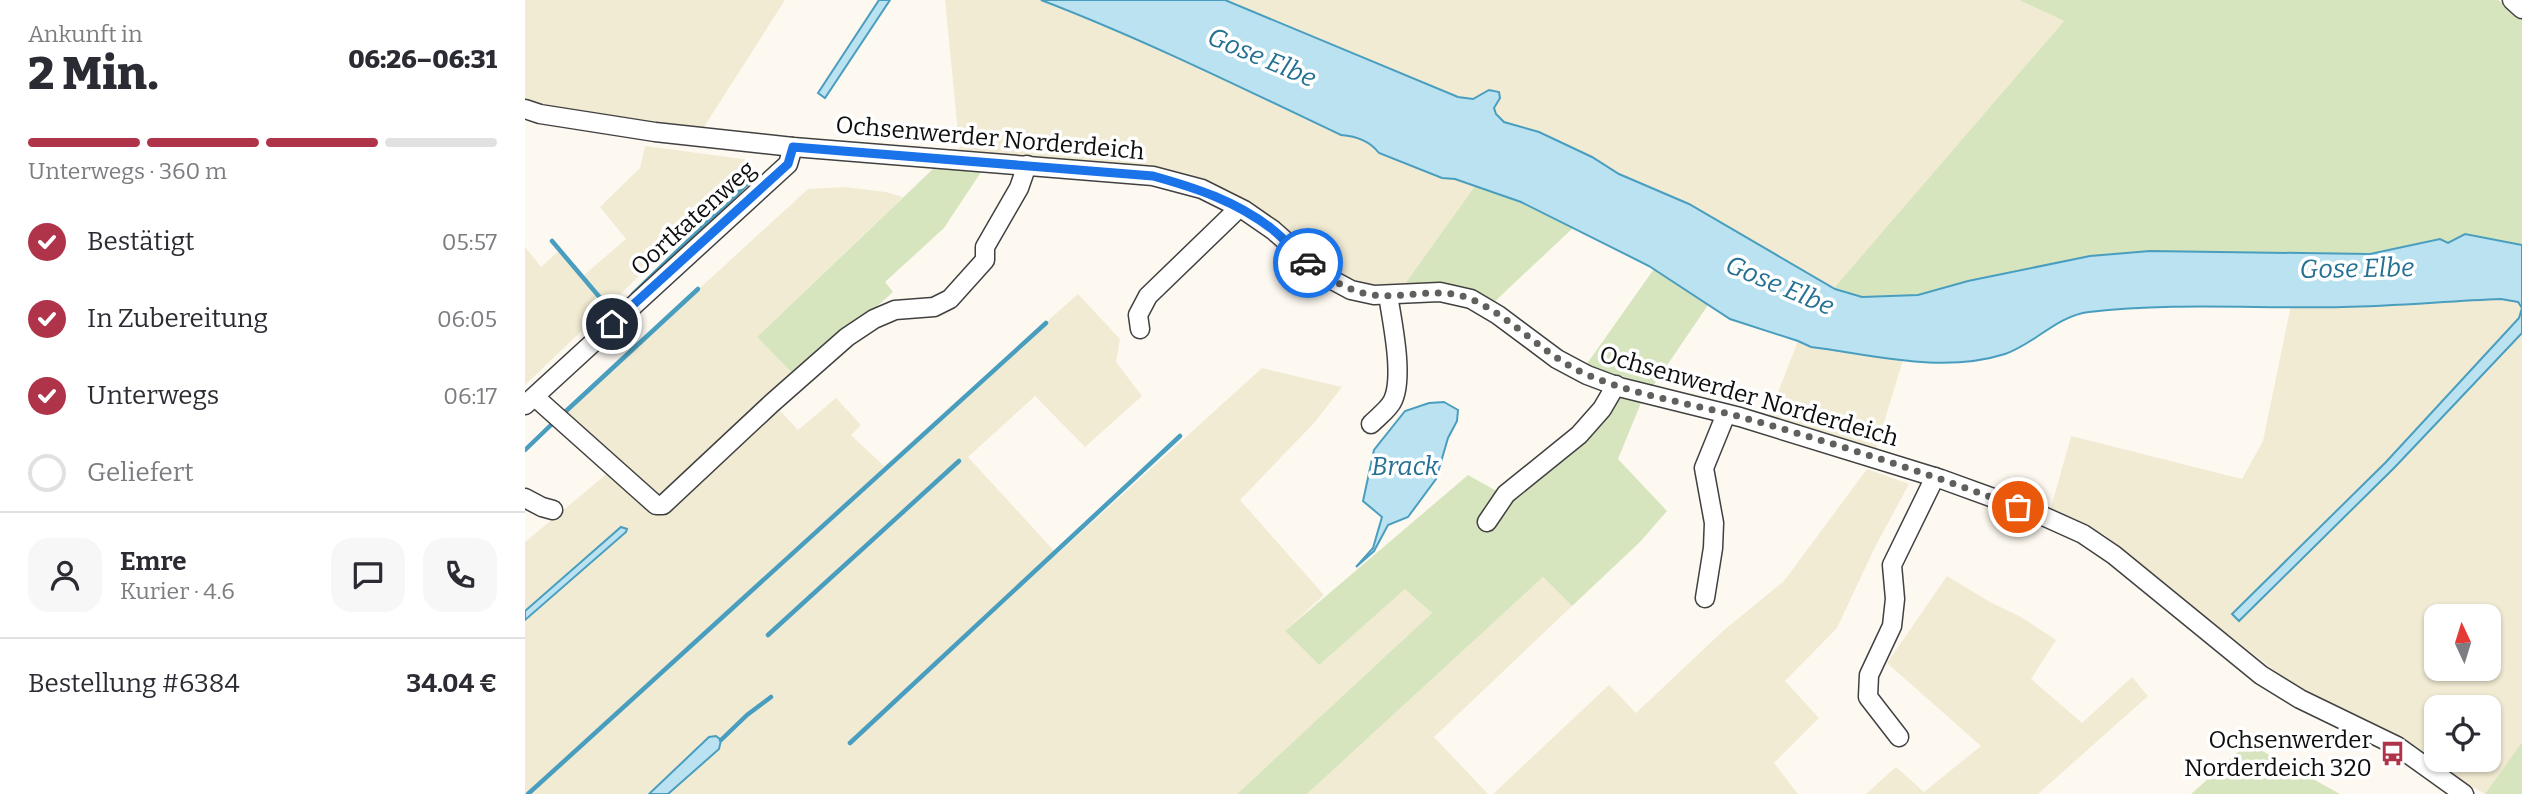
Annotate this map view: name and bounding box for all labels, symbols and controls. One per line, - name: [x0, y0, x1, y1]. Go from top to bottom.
- text: Ankunft in: [28, 20, 143, 48]
- water label: Gose Elbe: [1203, 21, 1321, 94]
- text: 06:26–06:31: [348, 44, 497, 75]
- text: 2 Min.: [28, 46, 159, 101]
- street label: Ochsenwerder Norderdeich: [835, 111, 1145, 165]
- street label: Oortkatenweg: [625, 155, 761, 281]
- text: Unterwegs · 360 m: [28, 157, 227, 185]
- icon: check: [28, 223, 66, 261]
- text: Bestätigt: [87, 226, 194, 257]
- text: 05:57: [442, 228, 497, 256]
- courier: [1273, 228, 1343, 298]
- icon: car: [1289, 244, 1327, 282]
- water label: Gose Elbe: [1721, 249, 1839, 322]
- water label: Gose Elbe: [2299, 252, 2415, 285]
- pin: [582, 294, 642, 354]
- icon: check: [28, 300, 66, 338]
- text: In Zubereitung: [87, 303, 268, 334]
- text: 06:05: [437, 305, 497, 333]
- icon: home: [593, 305, 631, 343]
- street label: Ochsenwerder Norderdeich: [1596, 340, 1902, 452]
- icon: check: [28, 377, 66, 415]
- text: Unterwegs: [87, 380, 219, 411]
- text: 06:17: [443, 382, 497, 410]
- water label: Brack: [1371, 451, 1440, 482]
- text: Geliefert: [87, 457, 194, 488]
- pin: [1988, 477, 2048, 537]
- icon: bag: [1999, 488, 2037, 526]
- button: person: [28, 538, 102, 612]
- button: chat: [331, 538, 405, 612]
- button: phone: [423, 538, 497, 612]
- text: Emre: [120, 546, 186, 577]
- text: Kurier · 4.6: [120, 577, 235, 605]
- north arrow: [2424, 604, 2501, 681]
- map controls: [2424, 604, 2501, 772]
- text: Bestellung #6384: [28, 668, 240, 699]
- text: 34.04 €: [406, 668, 497, 699]
- button: locate: [2424, 695, 2501, 772]
- place label: Ochsenwerder Norderdeich 320: [2184, 726, 2372, 782]
- bus stop icon: Ochsenwerder Norderdeich 320: [2378, 740, 2406, 768]

